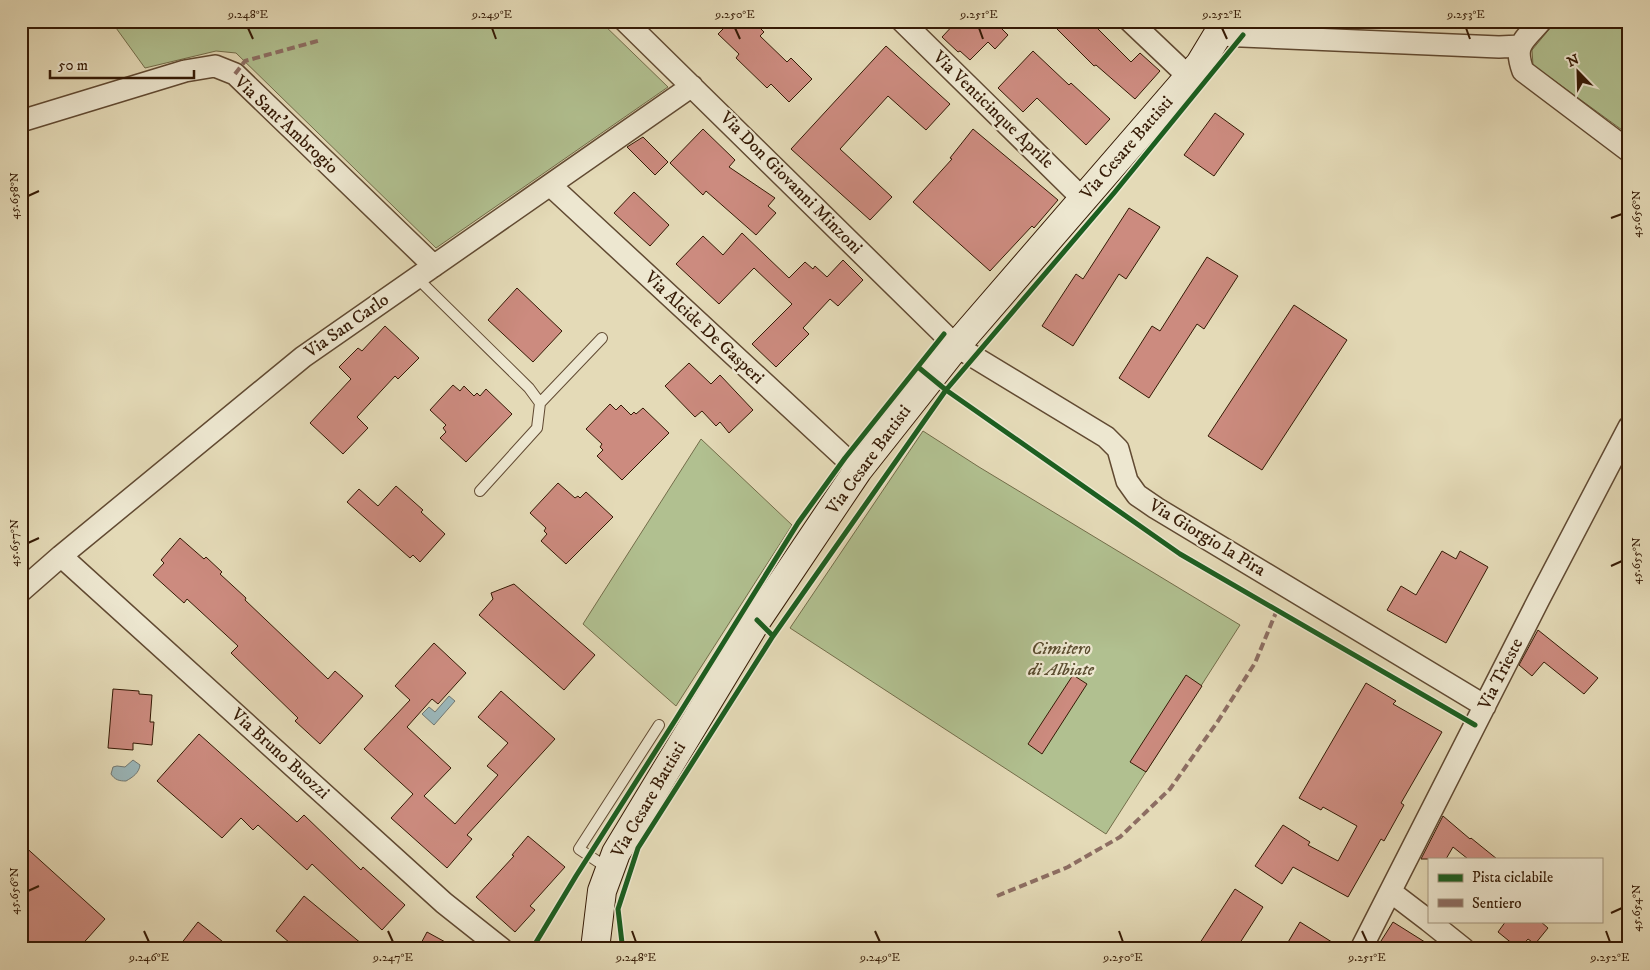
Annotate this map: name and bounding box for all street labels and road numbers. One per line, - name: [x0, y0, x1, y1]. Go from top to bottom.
- street label: Via Venticinque Aprile: [927, 46, 1058, 174]
- street label: Via Sant'Ambrogio: [229, 70, 343, 179]
- street label: Via Cesare Battisti: [1075, 92, 1178, 205]
- street label: Via Don Giovanni Minzoni: [714, 106, 867, 259]
- street label: Via Alcide De Gasperi: [639, 266, 768, 389]
- street label: Via San Carlo: [300, 289, 394, 364]
- street label: Via Cesare Battisti: [821, 401, 916, 520]
- street label: Via Giorgio la Pira: [1144, 494, 1270, 582]
- street label: Via Trieste: [1473, 635, 1528, 714]
- street label: Via Bruno Buozzi: [225, 703, 334, 804]
- street label: Via Cesare Battisti: [606, 738, 691, 863]

